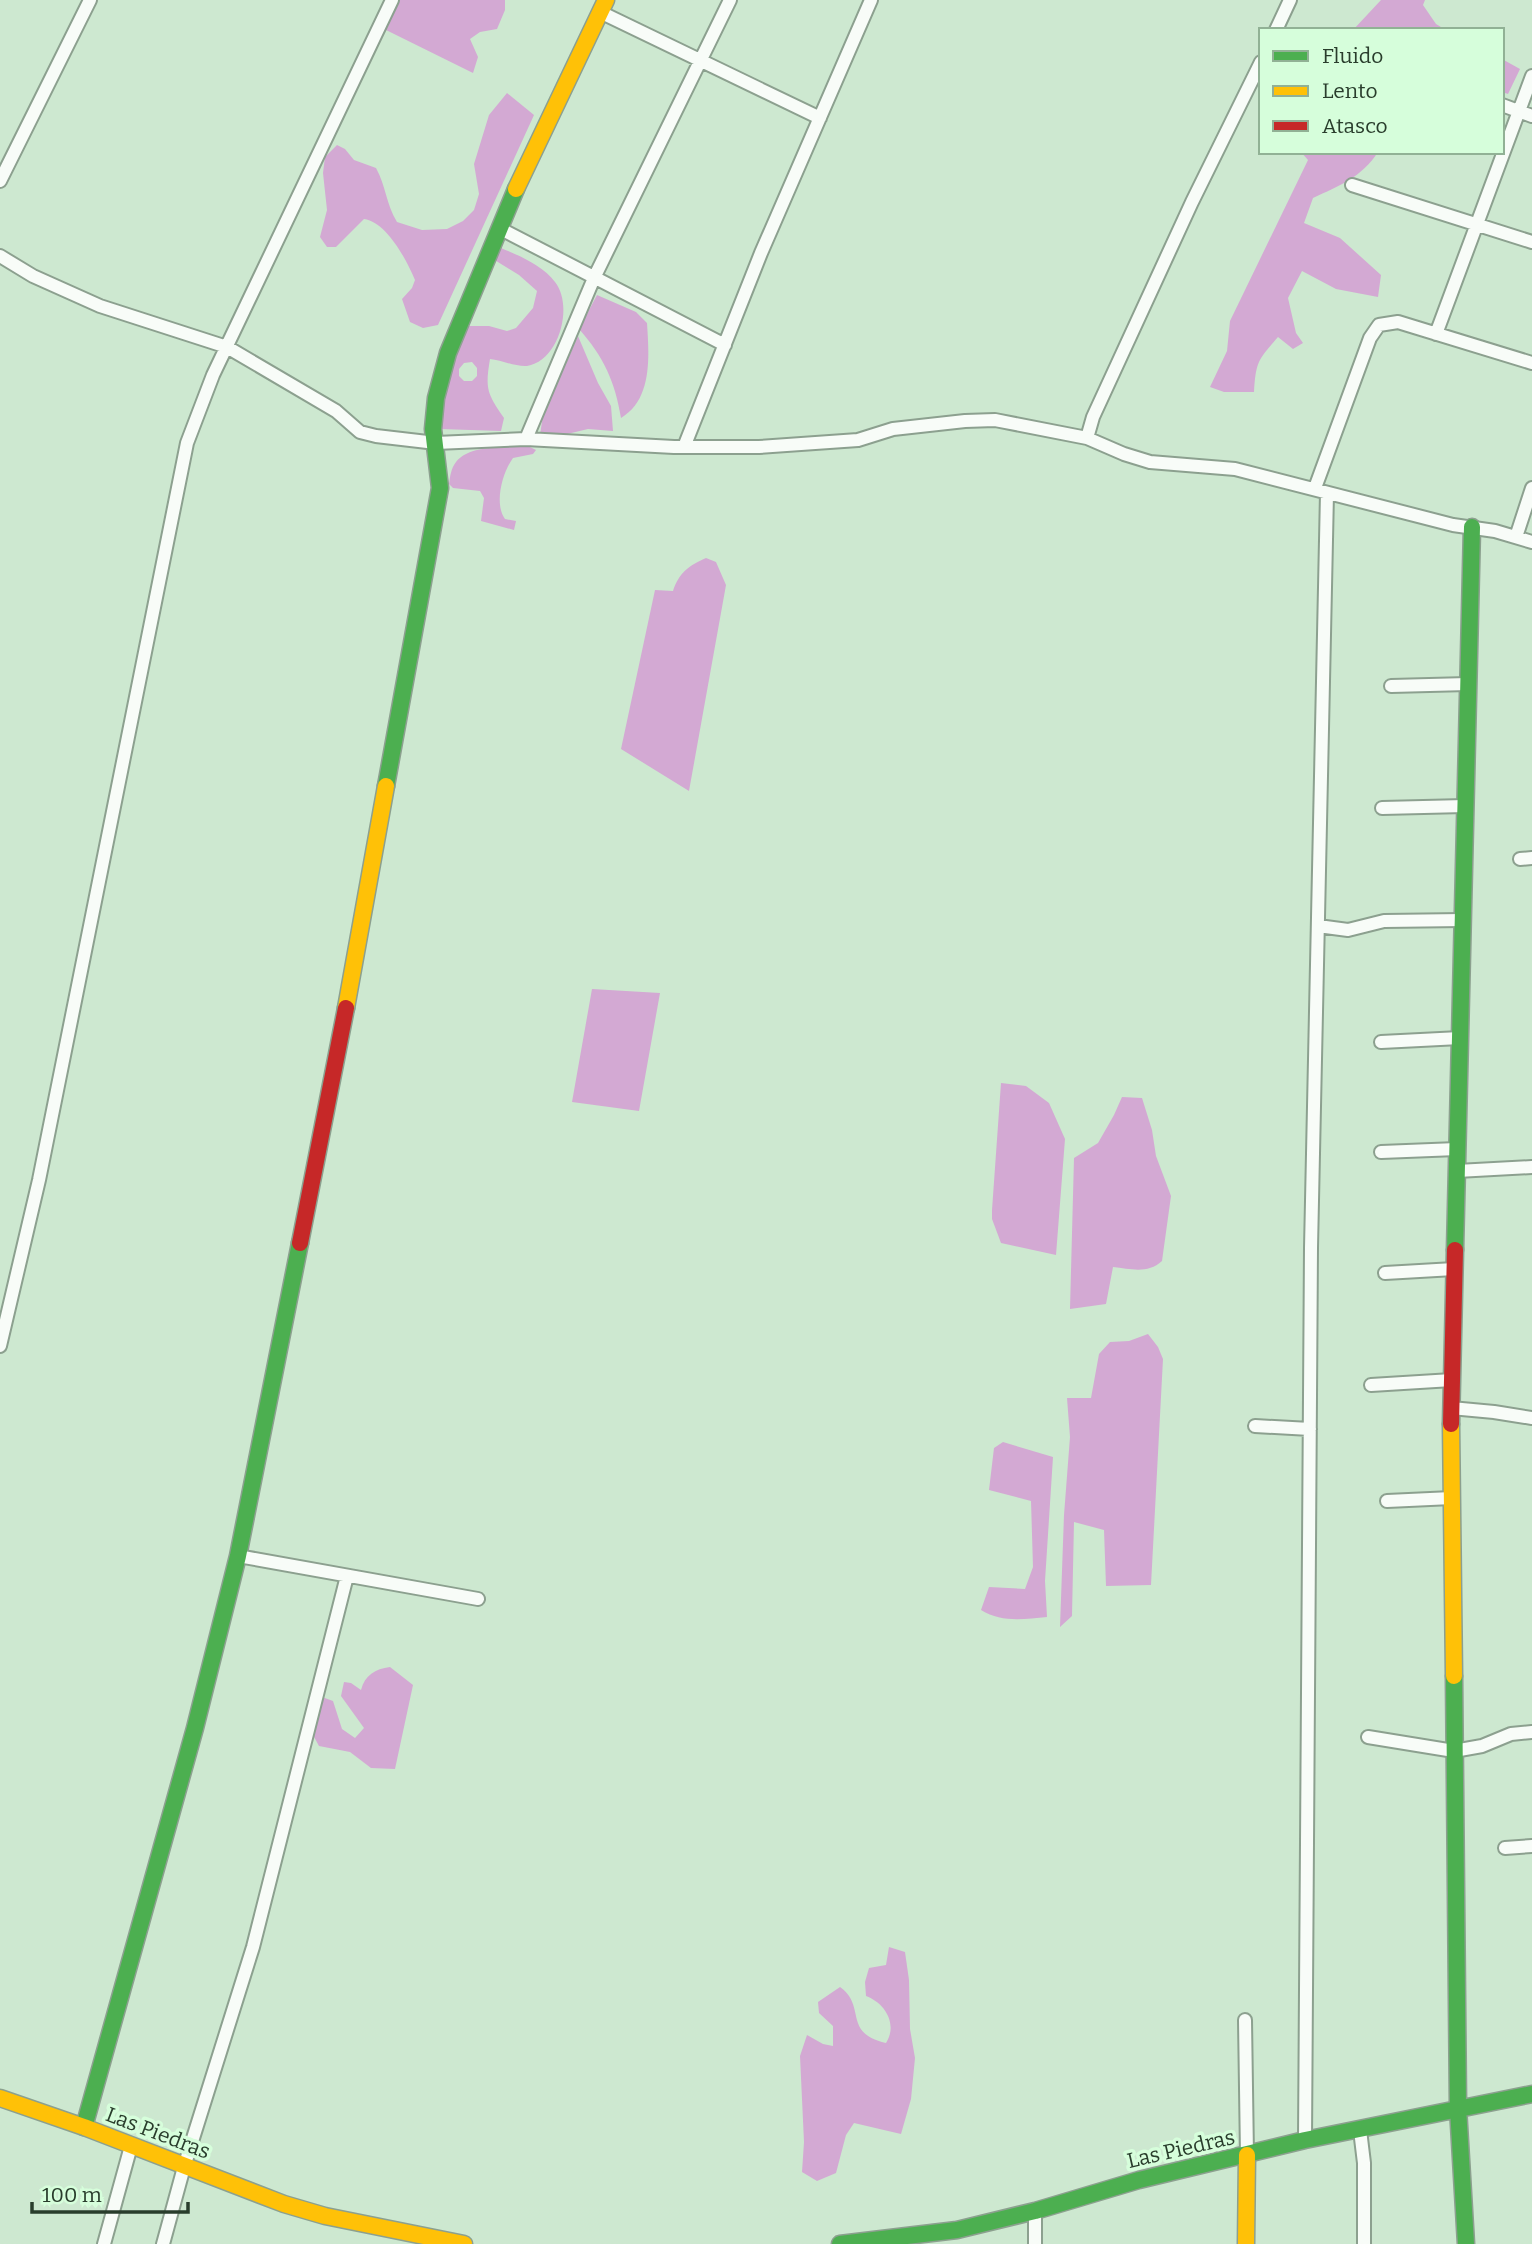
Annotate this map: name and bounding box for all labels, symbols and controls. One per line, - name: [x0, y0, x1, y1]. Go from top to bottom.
- legend: [1259, 28, 1504, 154]
- text: Fluido: [1322, 43, 1383, 69]
- text: Lento: [1322, 78, 1378, 104]
- text: Atasco: [1322, 113, 1388, 139]
- street label: Las Piedras: [102, 2101, 214, 2165]
- street label: Las Piedras: [1125, 2124, 1237, 2174]
- scale bar: [32, 2170, 187, 2214]
- text: 100 m: [42, 2182, 102, 2208]

